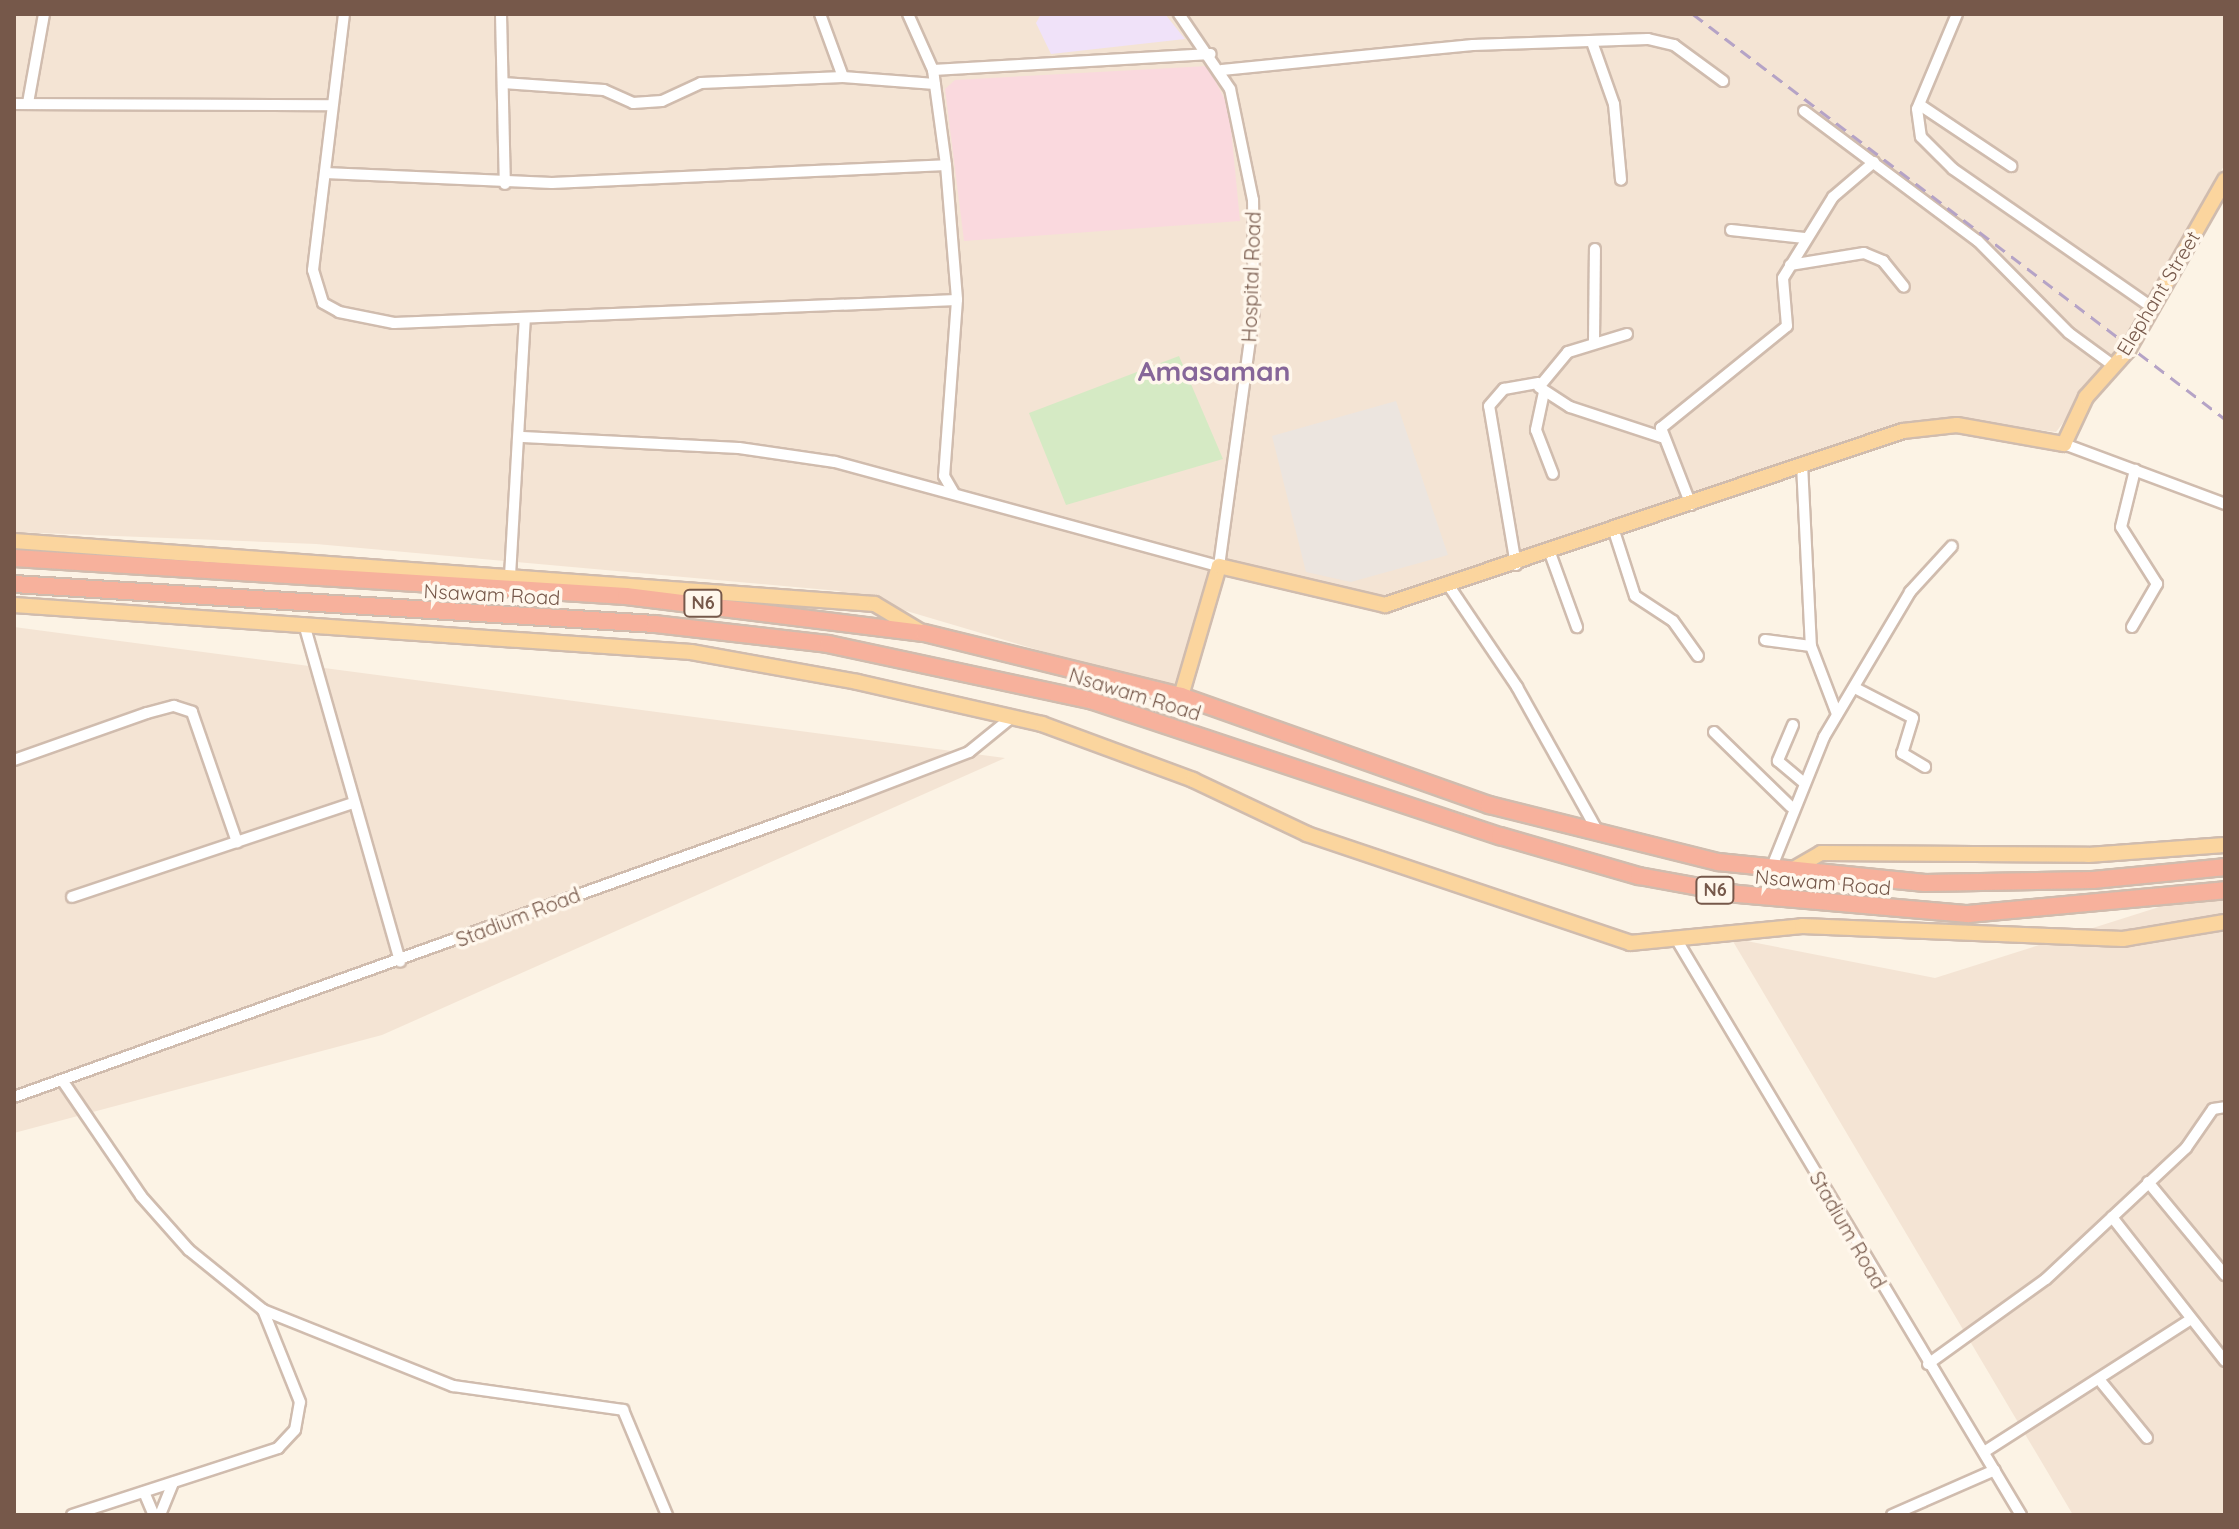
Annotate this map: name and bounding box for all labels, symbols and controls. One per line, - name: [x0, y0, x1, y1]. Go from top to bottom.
- street label: Hospital Road: [1237, 211, 1265, 343]
- street label: Elephant Street: [2111, 226, 2205, 360]
- district label: Amasaman: [1138, 354, 1290, 388]
- street label: Nsawam Road: [423, 578, 561, 610]
- road number: N6: [683, 589, 723, 617]
- street label: Nsawam Road: [1066, 663, 1204, 725]
- street label: Nsawam Road: [1754, 864, 1892, 900]
- road number: N6: [1695, 876, 1735, 904]
- street label: Stadium Road: [452, 882, 584, 952]
- street label: Stadium Road: [1805, 1167, 1891, 1293]

